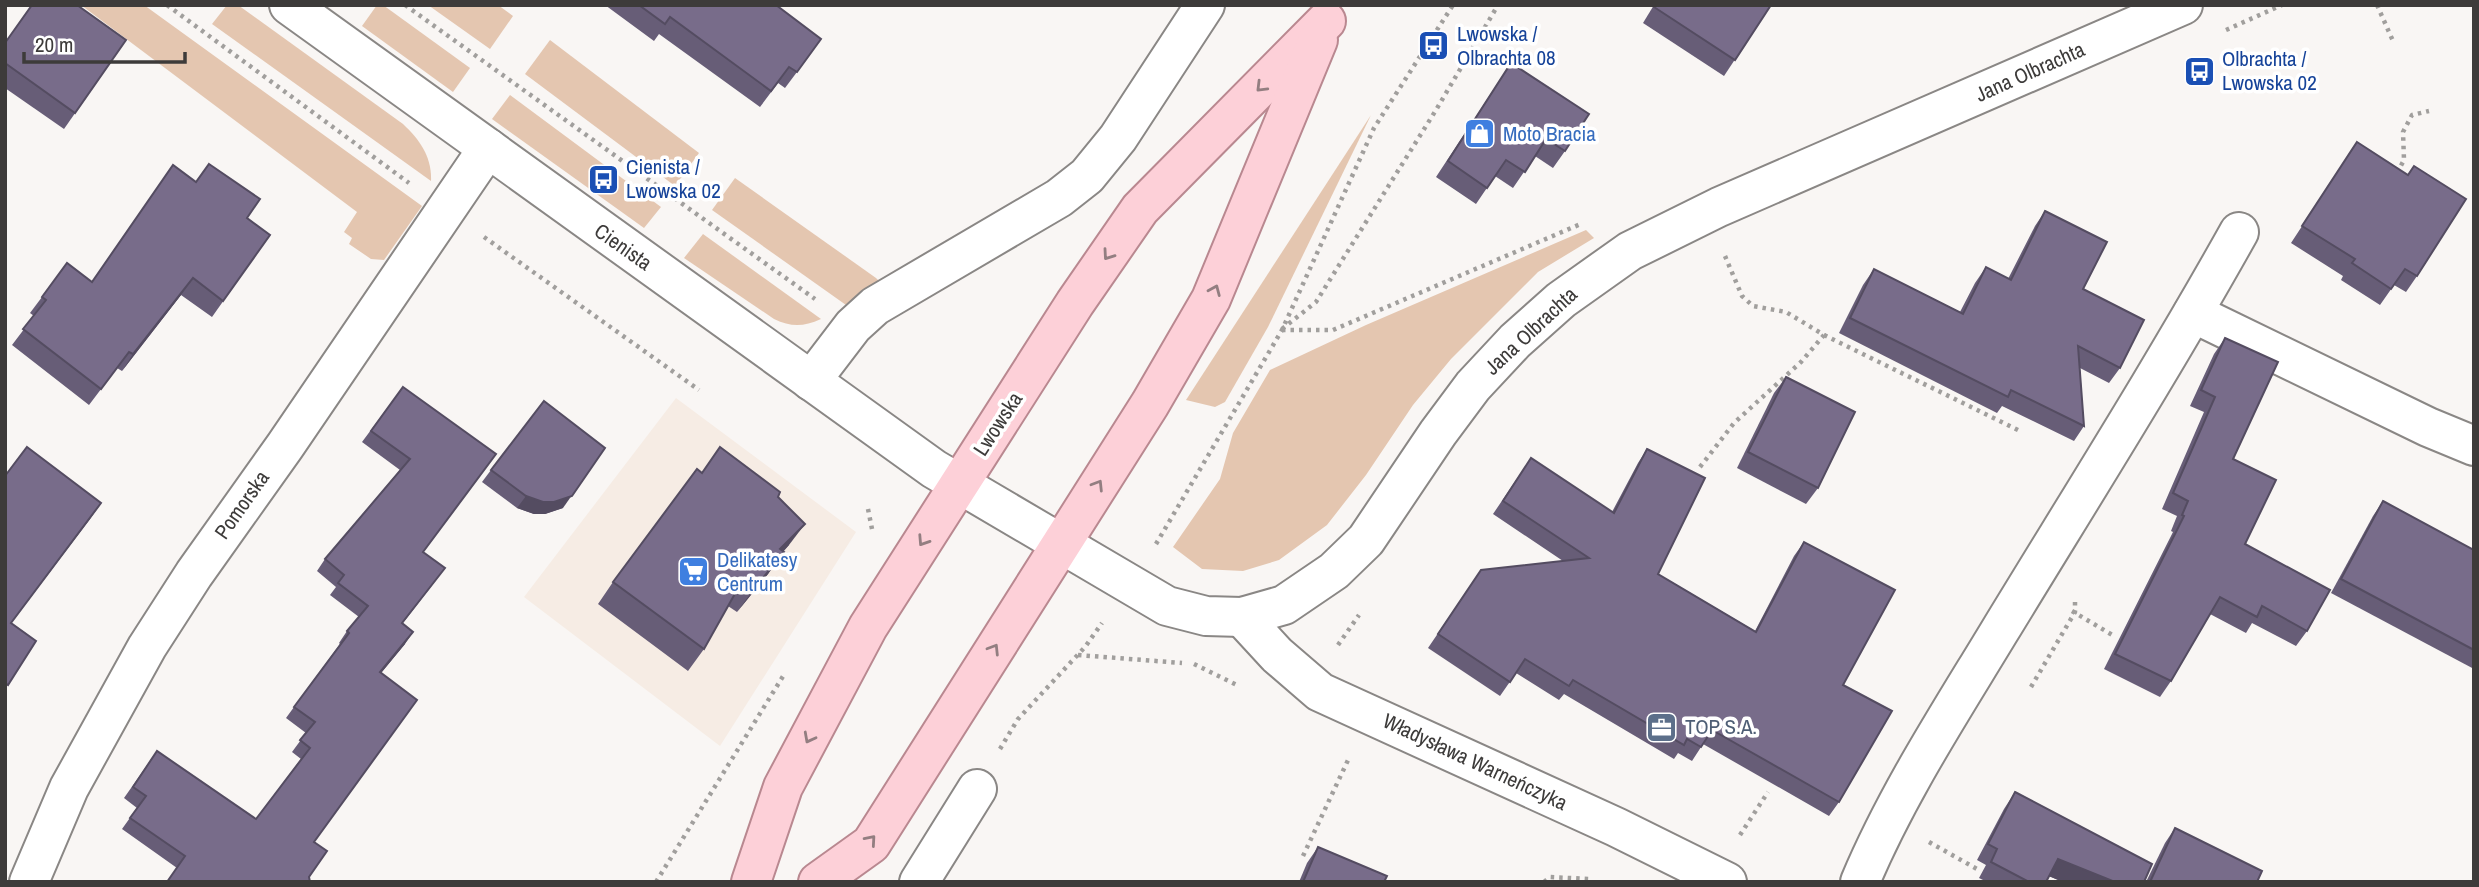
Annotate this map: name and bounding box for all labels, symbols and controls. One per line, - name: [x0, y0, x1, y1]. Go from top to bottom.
- place label: Lwowska / Olbrachta 08: [1457, 19, 1556, 72]
- scale bar: [24, 21, 186, 65]
- bus stop icon: Lwowska / Olbrachta 08: [1417, 29, 1451, 63]
- text: 20 m: [35, 30, 73, 59]
- street label: Jana Olbrachta: [1971, 34, 2089, 109]
- place label: Olbrachta / Lwowska 02: [2222, 44, 2317, 97]
- bus stop icon: Olbrachta / Lwowska 02: [2182, 54, 2216, 88]
- one-way arrow: [1256, 78, 1269, 91]
- shop icon: Moto Bracia: [1463, 117, 1497, 151]
- place label: Moto Bracia: [1503, 119, 1596, 148]
- place label: Cienista / Lwowska 02: [626, 152, 721, 205]
- bus stop icon: Cienista / Lwowska 02: [586, 162, 620, 196]
- street label: Cienista: [589, 216, 658, 277]
- one-way arrow: [1104, 247, 1116, 260]
- street label: Jana Olbrachta: [1478, 280, 1584, 381]
- one-way arrow: [1207, 285, 1221, 297]
- street label: Lwowska: [966, 386, 1029, 461]
- street label: Pomorska: [207, 464, 276, 545]
- one-way arrow: [1090, 480, 1103, 493]
- one-way arrow: [918, 534, 931, 547]
- place label: Delikatesy Centrum: [717, 545, 798, 598]
- supermarket icon: Delikatesy Centrum: [677, 555, 711, 589]
- one-way arrow: [986, 644, 999, 657]
- street label: Władysława Warneńczyka: [1378, 706, 1572, 817]
- office icon: TOP S.A.: [1645, 710, 1679, 744]
- place label: TOP S.A.: [1685, 712, 1757, 741]
- one-way arrow: [804, 731, 817, 743]
- one-way arrow: [863, 835, 875, 848]

